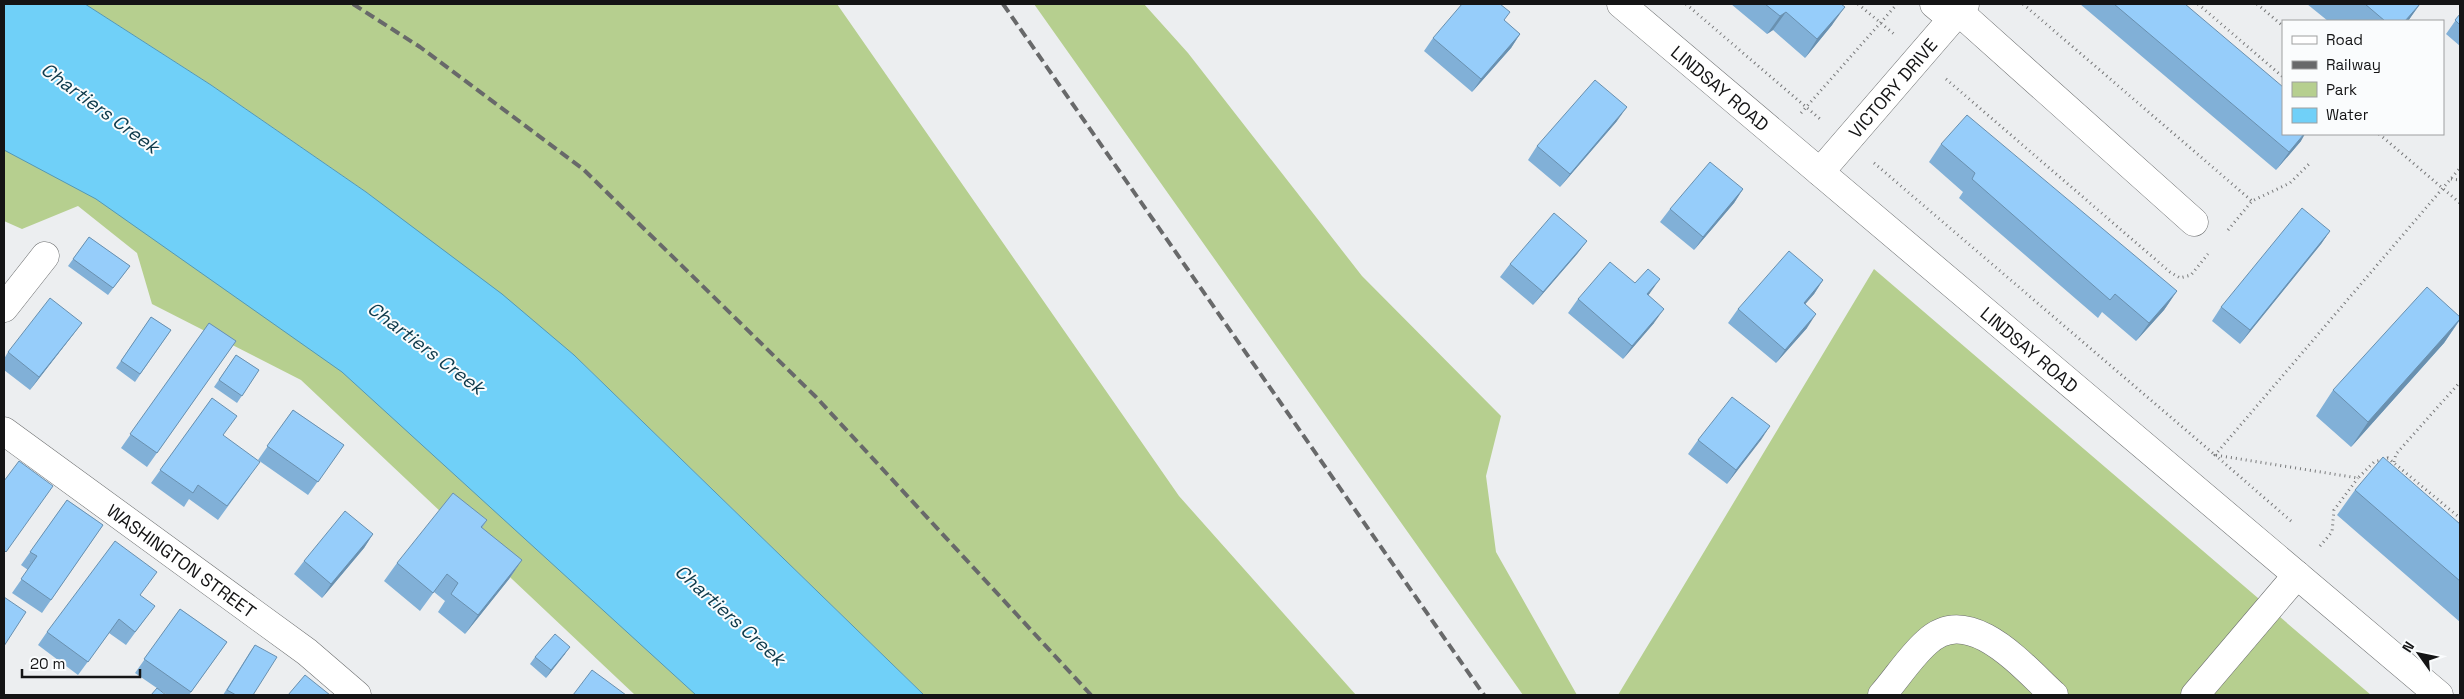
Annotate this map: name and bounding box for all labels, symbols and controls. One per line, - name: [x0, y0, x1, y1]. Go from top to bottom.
- legend: [2282, 20, 2444, 135]
- text: Road: [2326, 30, 2363, 49]
- street label: VICTORY DRIVE: [1843, 33, 1942, 143]
- street label: LINDSAY ROAD: [1667, 40, 1774, 136]
- text: Railway: [2326, 55, 2381, 74]
- water label: Chartiers Creek: [36, 57, 166, 161]
- text: Park: [2326, 80, 2357, 99]
- text: Water: [2326, 105, 2369, 124]
- water label: Chartiers Creek: [362, 296, 492, 402]
- street label: LINDSAY ROAD: [1976, 301, 2083, 397]
- street label: WASHINGTON STREET: [103, 499, 261, 623]
- water label: Chartiers Creek: [670, 559, 793, 673]
- north arrow: [2394, 629, 2444, 679]
- text: N: [2398, 638, 2418, 656]
- scale bar: [22, 646, 140, 678]
- text: 20 m: [30, 654, 65, 673]

